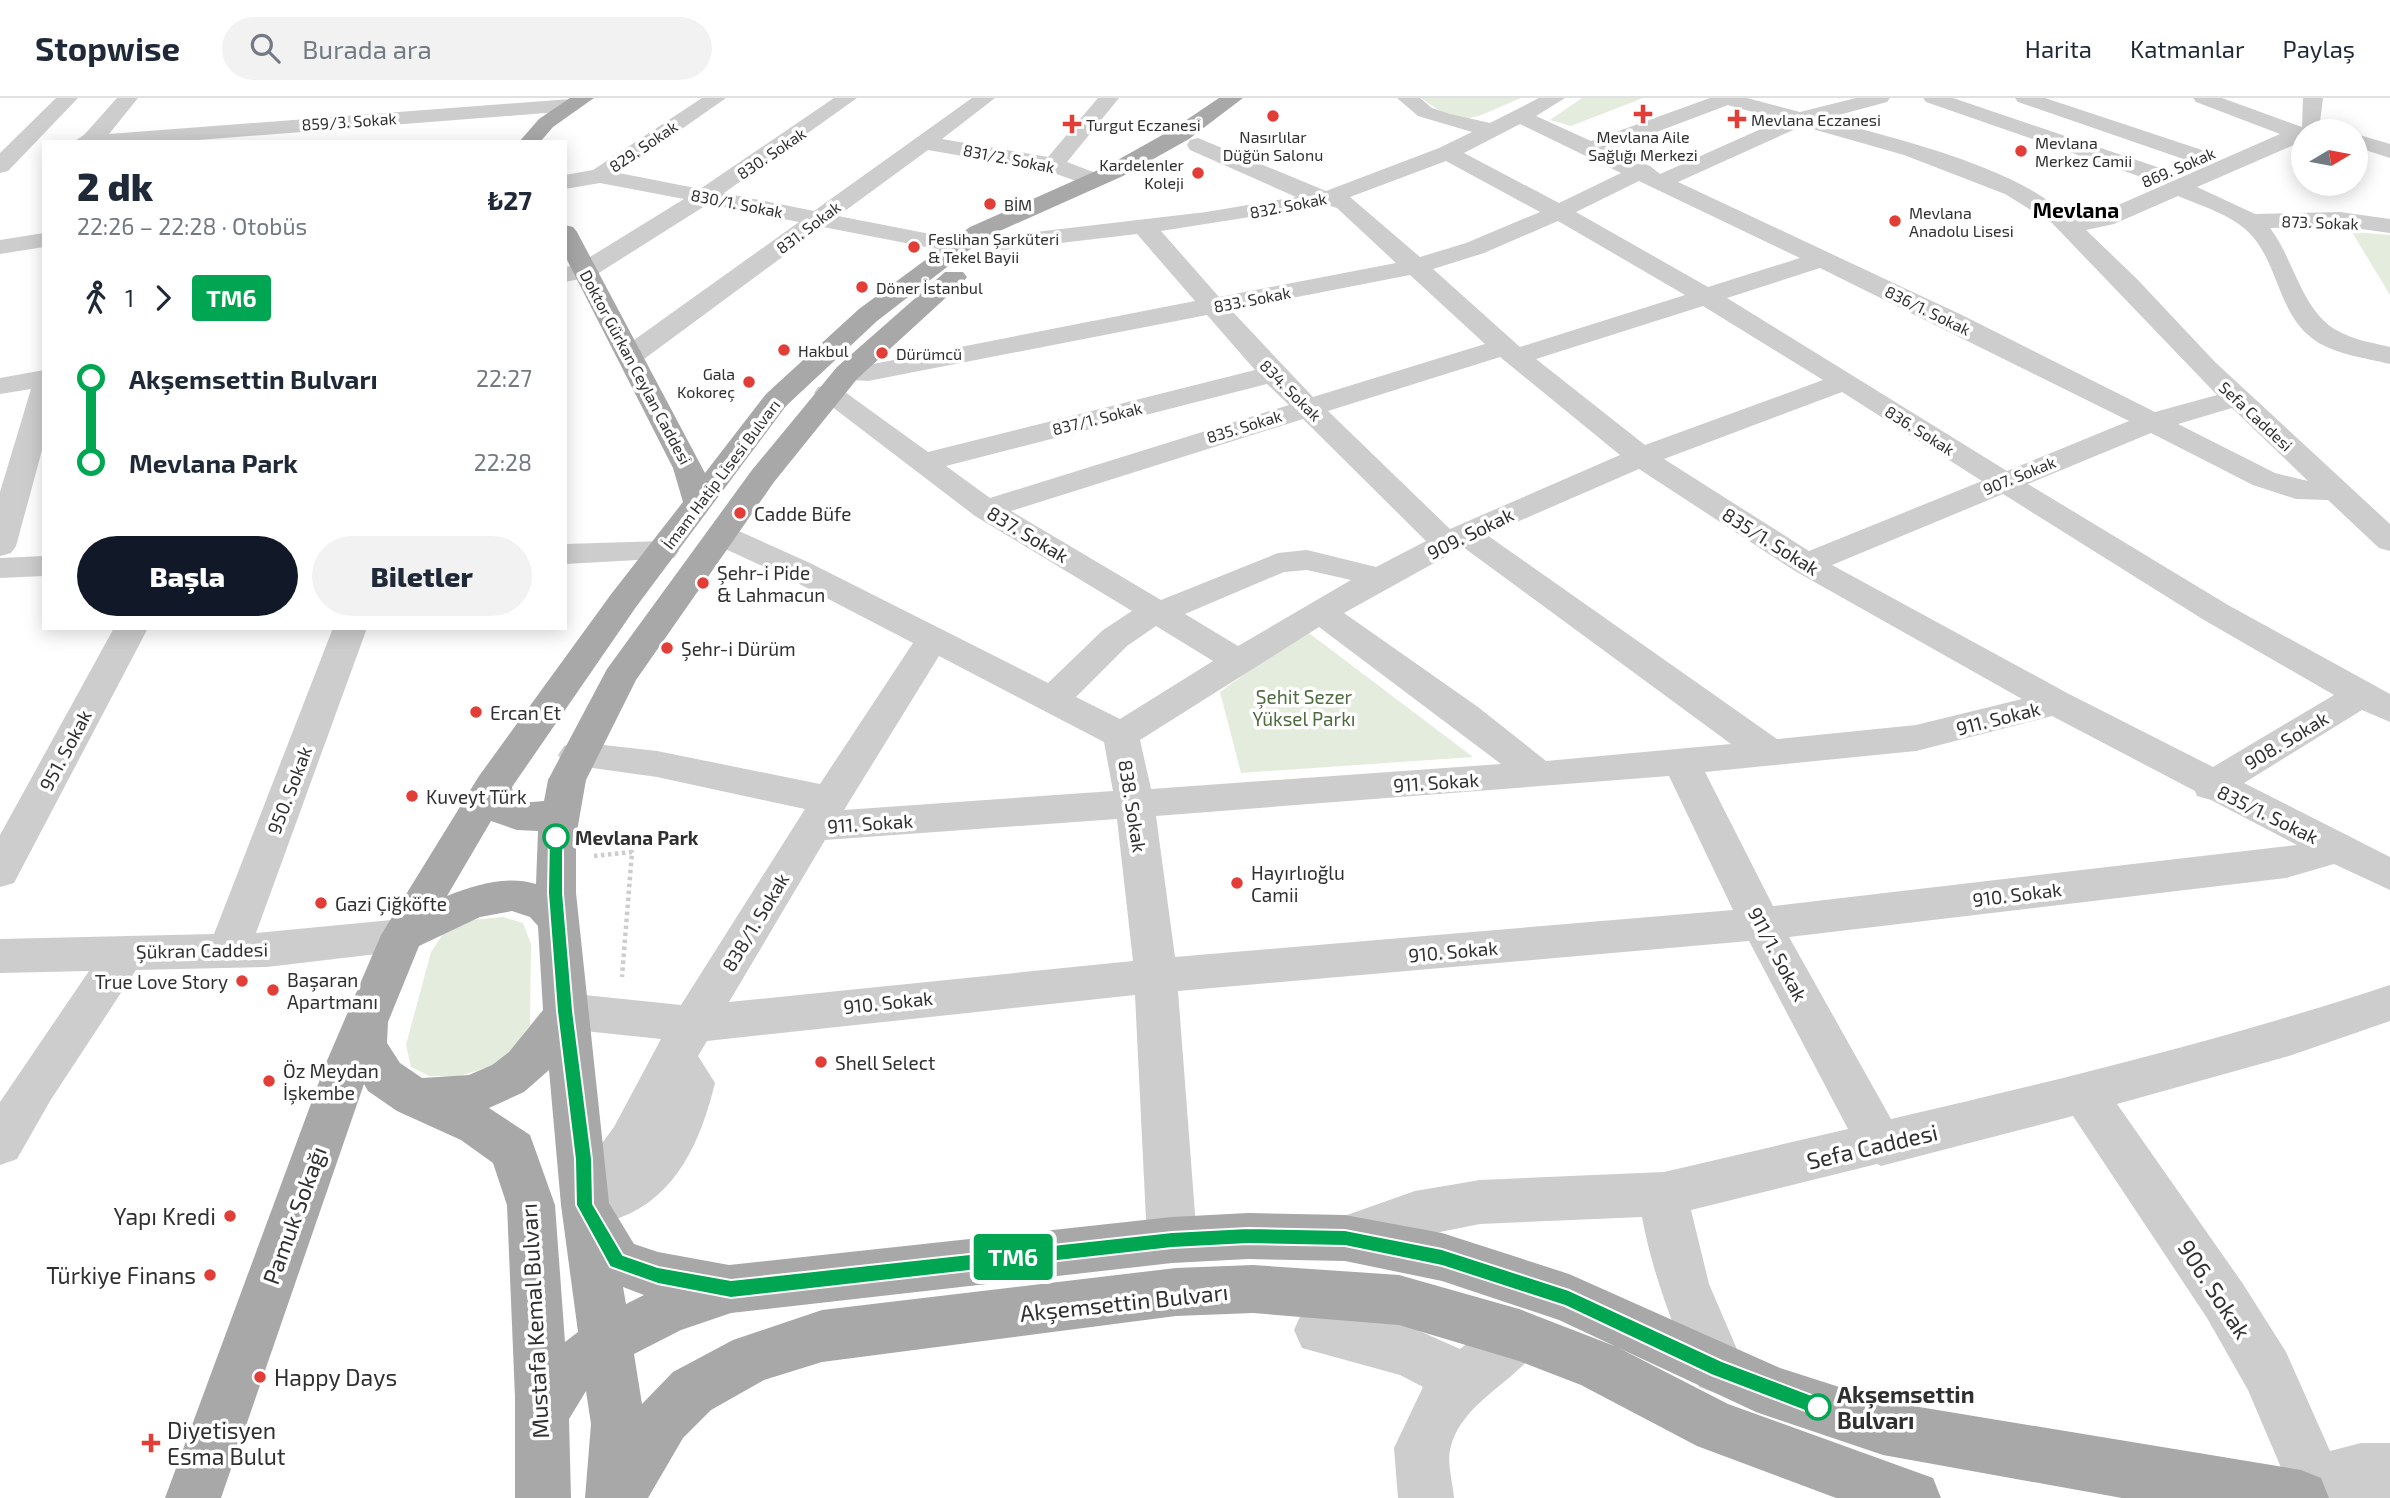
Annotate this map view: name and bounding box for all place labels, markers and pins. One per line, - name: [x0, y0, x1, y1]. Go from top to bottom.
- marker: Mevlana Aile Sağlığı Merkezi: [1633, 104, 1653, 124]
- marker: Nasırlılar Düğün Salonu: [1265, 108, 1281, 124]
- place label: Mevlana Eczanesi: [1751, 110, 1881, 129]
- marker: Mevlana Eczanesi: [1729, 111, 1745, 127]
- place label: Turgut Eczanesi: [1086, 115, 1201, 134]
- marker: Turgut Eczanesi: [1064, 116, 1080, 132]
- place label: Nasırlılar Düğün Salonu: [1223, 127, 1323, 164]
- place label: Mevlana Aile Sağlığı Merkezi: [1588, 127, 1698, 164]
- place label: Mevlana Merkez Camii: [2035, 133, 2132, 170]
- marker: Mevlana Merkez Camii: [2013, 143, 2029, 159]
- place label: Kardelenler Koleji: [1099, 155, 1185, 193]
- marker: Kardelenler Koleji: [1190, 165, 1206, 181]
- place label: BİM: [1004, 195, 1032, 214]
- marker: BİM: [982, 196, 998, 212]
- place label: Mevlana Anadolu Lisesi: [1909, 203, 2014, 240]
- marker: Mevlana Anadolu Lisesi: [1887, 213, 1903, 229]
- place label: Feslihan Şarküteri & Tekel Bayii: [928, 229, 1059, 266]
- marker: Feslihan Şarküteri & Tekel Bayii: [906, 239, 922, 255]
- place label: Döner İstanbul: [876, 278, 983, 297]
- marker: Döner İstanbul: [854, 279, 870, 295]
- place label: Hakbul: [798, 341, 849, 360]
- marker: Hakbul: [776, 342, 792, 358]
- place label: Dürümcü: [896, 344, 962, 363]
- marker: Dürümcü: [874, 345, 890, 361]
- place label: Gala Kokoreç: [677, 364, 735, 402]
- marker: Gala Kokoreç: [741, 374, 757, 390]
- place label: Cadde Büfe: [754, 502, 851, 525]
- marker: Cadde Büfe: [732, 505, 748, 521]
- place label: Şehr-i Pide & Lahmacun: [717, 561, 825, 606]
- marker: Şehr-i Pide & Lahmacun: [695, 575, 711, 591]
- place label: Şehr-i Dürüm: [681, 637, 796, 661]
- marker: Şehr-i Dürüm: [659, 640, 675, 656]
- place label: Ercan Et: [490, 701, 561, 724]
- marker: Ercan Et: [468, 704, 484, 720]
- place label: Kuveyt Türk: [426, 785, 527, 808]
- marker: Kuveyt Türk: [404, 788, 420, 804]
- marker: Mevlana Park: [543, 824, 569, 850]
- place label: Mevlana Park: [575, 826, 699, 849]
- place label: Hayırlıoğlu Camii: [1251, 861, 1345, 906]
- marker: Hayırlıoğlu Camii: [1229, 875, 1245, 891]
- place label: Gazi Çiğköfte: [335, 892, 447, 916]
- marker: Gazi Çiğköfte: [313, 895, 329, 911]
- place label: Başaran Apartmanı: [287, 968, 378, 1013]
- place label: True Love Story: [95, 970, 228, 993]
- marker: True Love Story: [234, 973, 250, 989]
- marker: Başaran Apartmanı: [265, 982, 281, 998]
- place label: Shell Select: [835, 1051, 935, 1074]
- marker: Shell Select: [813, 1054, 829, 1070]
- place label: Öz Meydan İşkembe: [283, 1059, 379, 1105]
- marker: Öz Meydan İşkembe: [261, 1073, 277, 1089]
- place label: Yapı Kredi: [114, 1202, 216, 1230]
- marker: Yapı Kredi: [222, 1208, 238, 1224]
- place label: Türkiye Finans: [46, 1261, 196, 1289]
- marker: Türkiye Finans: [202, 1267, 218, 1283]
- place label: Happy Days: [274, 1363, 397, 1391]
- marker: Happy Days: [252, 1369, 268, 1385]
- place label: Akşemsettin Bulvarı: [1837, 1380, 1975, 1434]
- marker: Akşemsettin Bulvarı: [1805, 1394, 1831, 1420]
- place label: Diyetisyen Esma Bulut: [167, 1416, 286, 1470]
- marker: Diyetisyen Esma Bulut: [141, 1433, 161, 1453]

